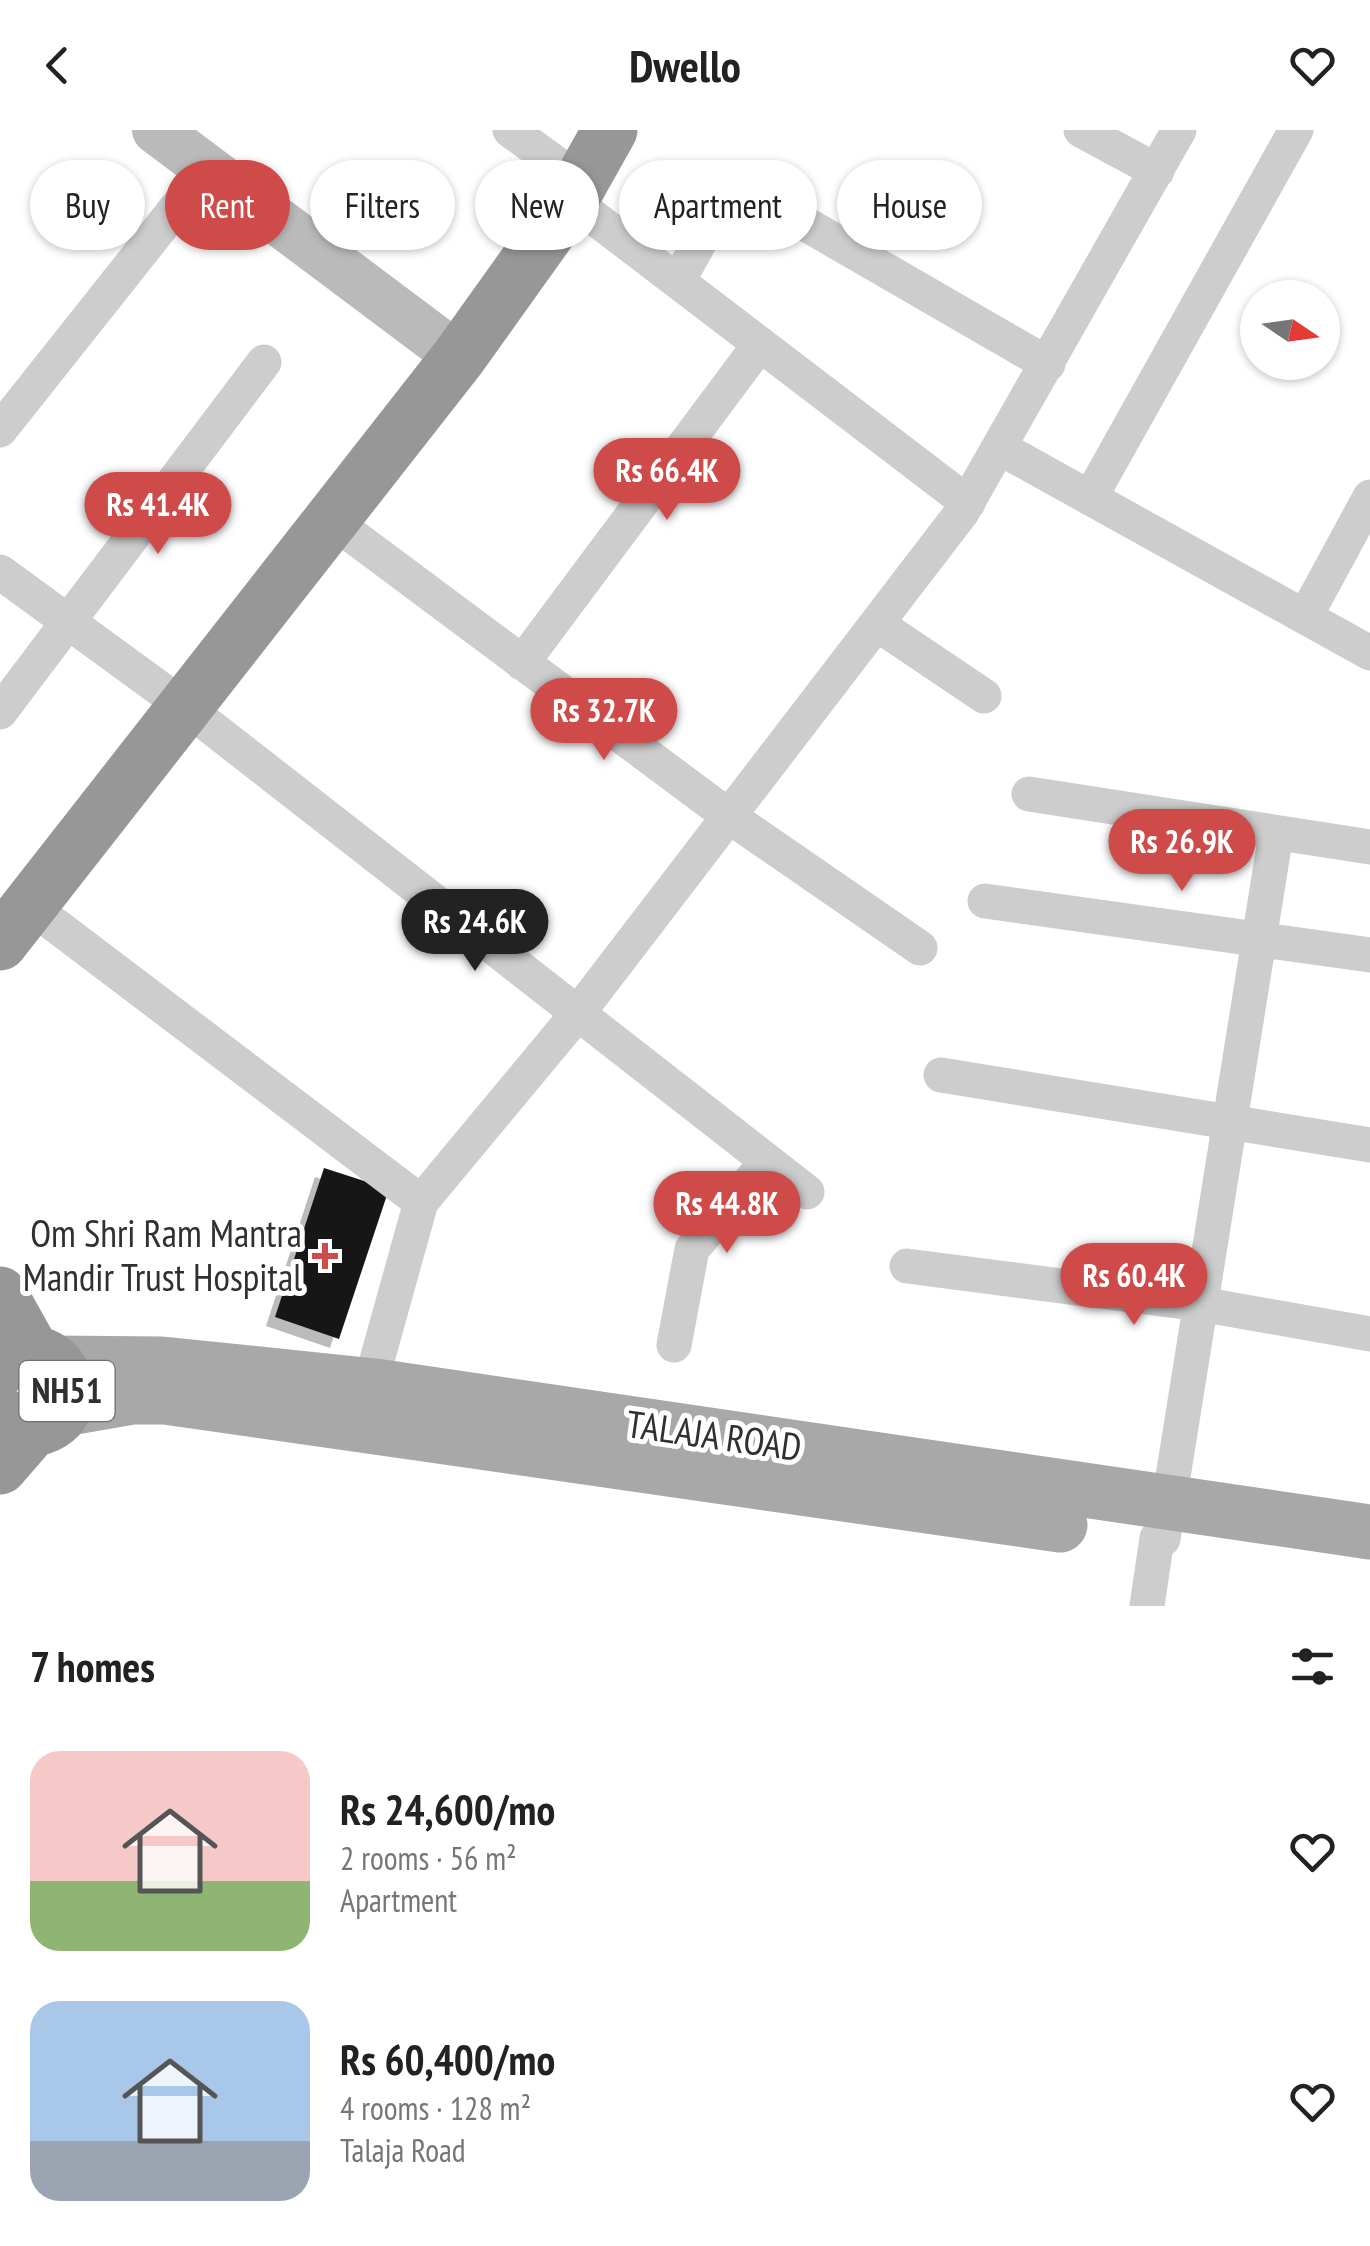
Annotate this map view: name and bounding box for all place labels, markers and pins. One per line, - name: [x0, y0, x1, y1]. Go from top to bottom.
- pin: Rs 66.4K: [564, 438, 770, 523]
- pin: Rs 41.4K: [55, 472, 261, 557]
- pin: Rs 32.7K: [501, 678, 707, 763]
- pin: Rs 26.9K: [1079, 809, 1285, 894]
- pin: Rs 24.6K: [372, 889, 578, 974]
- pin: Rs 44.8K: [624, 1171, 830, 1256]
- place label: Om Shri Ram Mantra Mandir Trust Hospital: [23, 1208, 302, 1301]
- marker: Om Shri Ram Mantra Mandir Trust Hospital: [312, 1243, 338, 1269]
- pin: Rs 60.4K: [1031, 1243, 1237, 1328]

